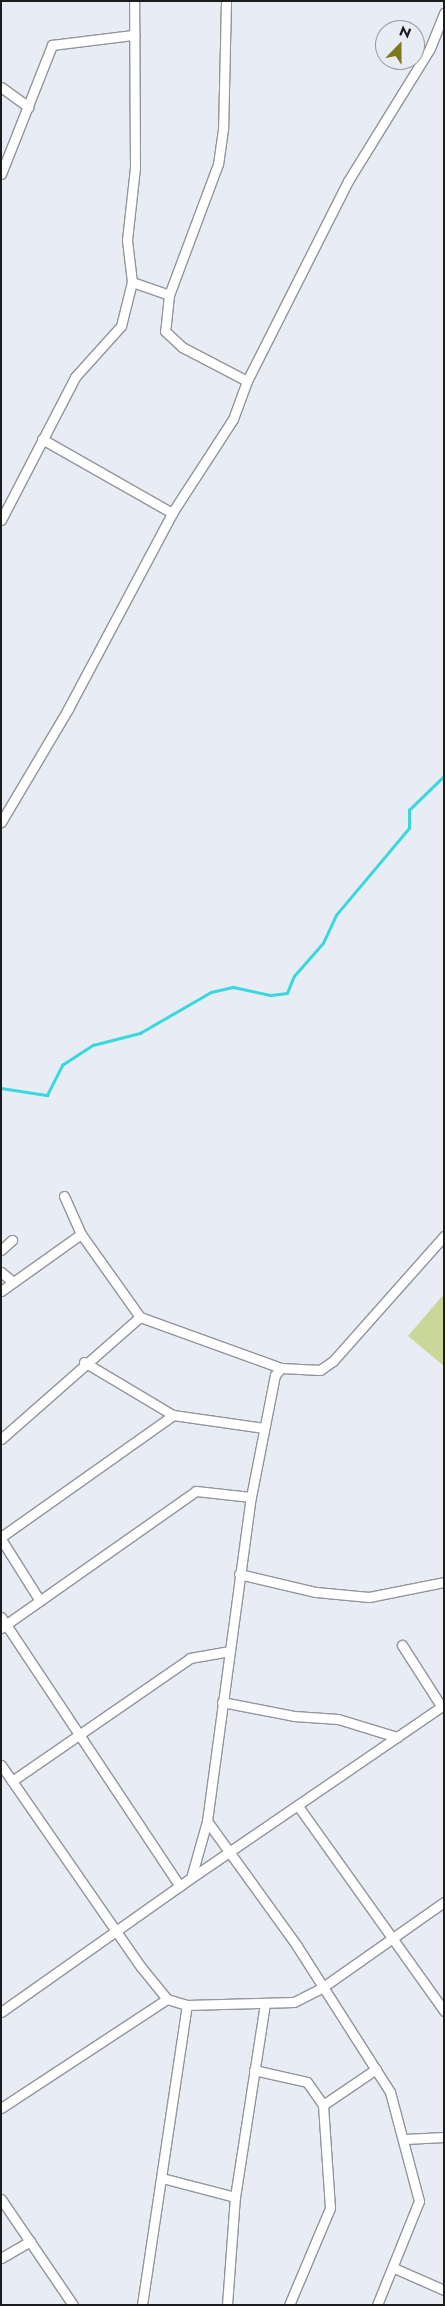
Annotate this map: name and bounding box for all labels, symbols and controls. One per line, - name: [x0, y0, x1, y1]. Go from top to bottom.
- north arrow: [375, 20, 425, 70]
- text: N: [396, 21, 414, 43]

